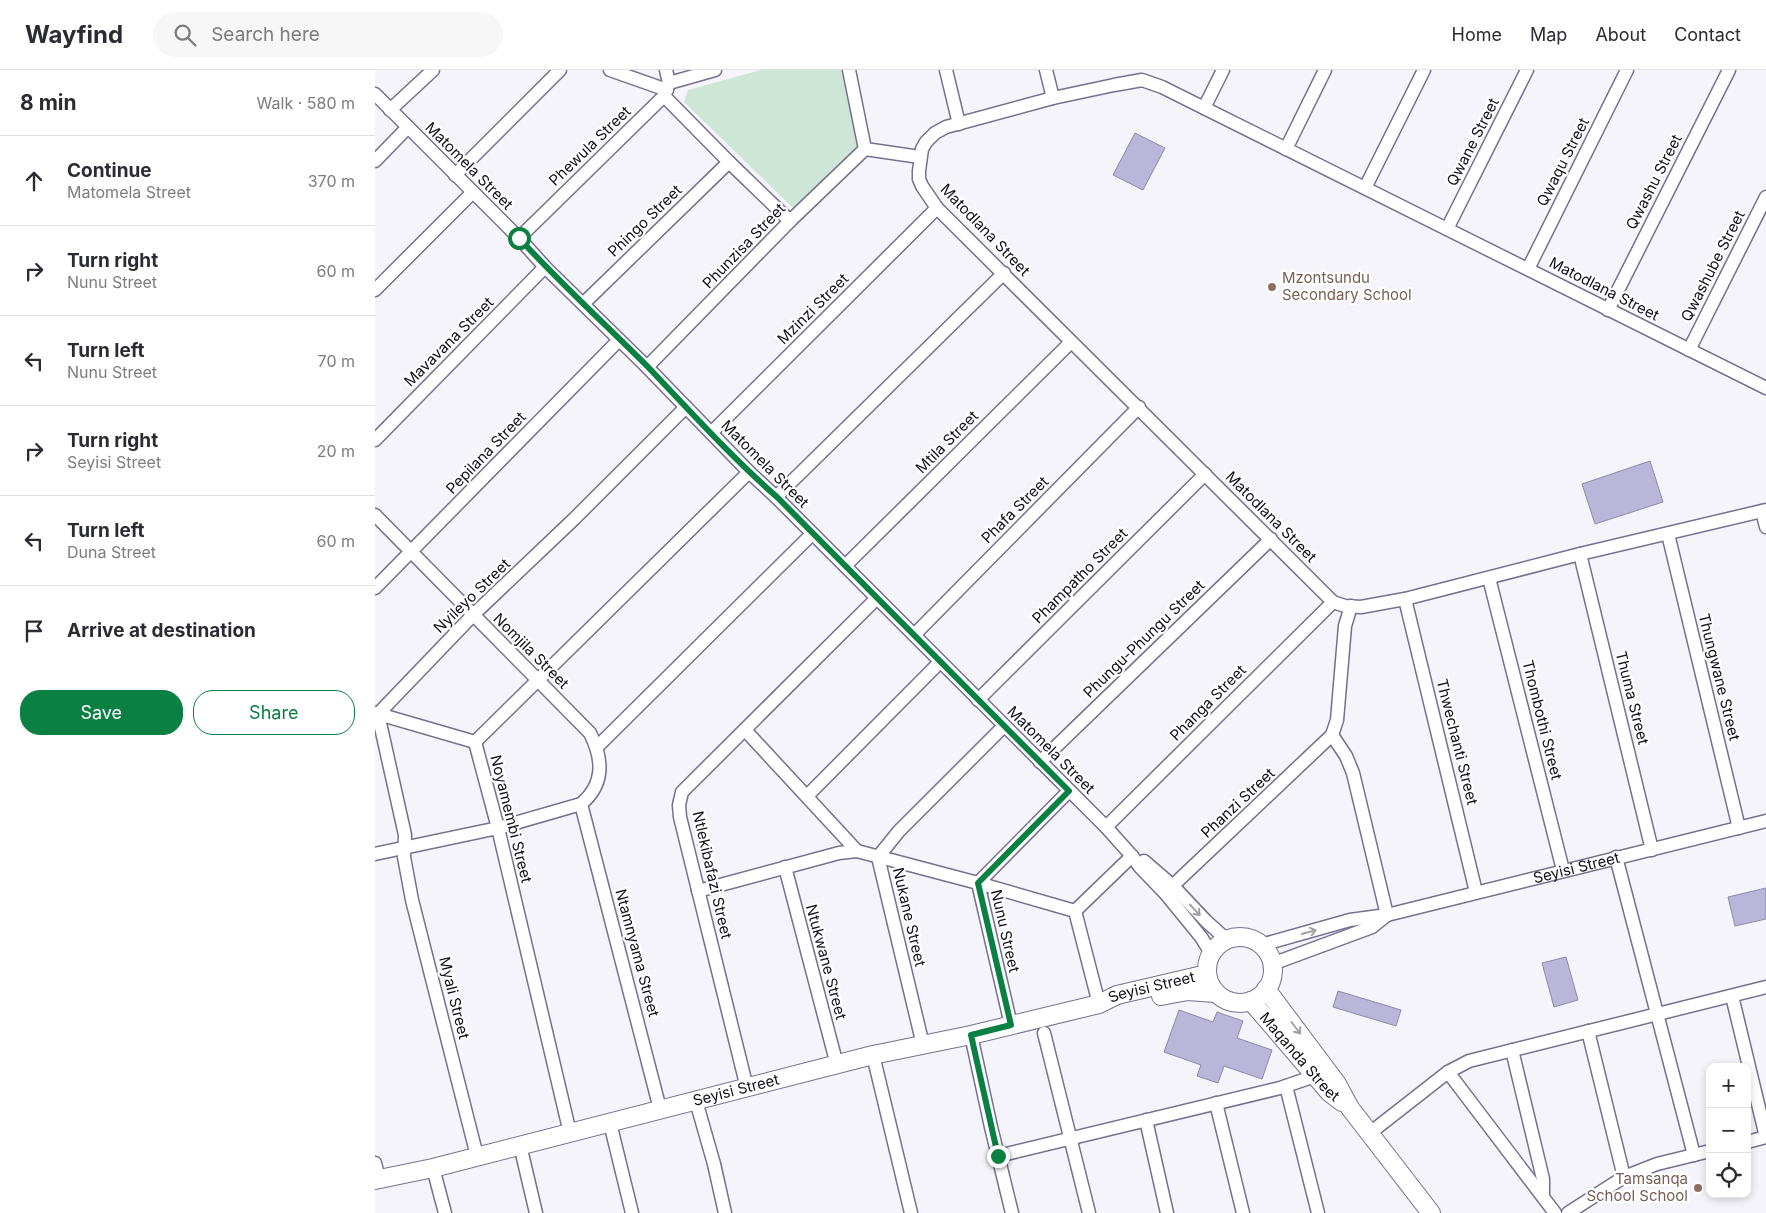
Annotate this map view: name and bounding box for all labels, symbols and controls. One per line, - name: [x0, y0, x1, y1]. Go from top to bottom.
- search box: [153, 12, 503, 57]
- text: Wayfind: [25, 20, 123, 49]
- icon: search: [171, 21, 199, 49]
- text: Search here: [211, 23, 320, 46]
- text: Home: [1452, 24, 1502, 45]
- text: Map: [1530, 24, 1567, 45]
- text: About: [1595, 24, 1646, 45]
- text: Contact: [1674, 24, 1741, 45]
- text: 8 min: [20, 90, 77, 115]
- text: Walk · 580 m: [257, 93, 355, 113]
- street label: Qwane Street: [1442, 94, 1503, 189]
- street label: Phewula Street: [545, 102, 635, 190]
- street label: Qwaqu Street: [1532, 114, 1593, 209]
- street label: Matomela Street: [422, 118, 517, 214]
- street label: Qwashu Street: [1621, 131, 1686, 233]
- text: Continue: [67, 159, 152, 182]
- icon: ahead: [20, 167, 48, 195]
- text: 370 m: [308, 171, 355, 191]
- street label: Matodlana Street: [937, 180, 1034, 280]
- street label: Phingo Street: [604, 181, 686, 261]
- text: Matomela Street: [67, 182, 191, 202]
- street label: Phunzisa Street: [698, 199, 789, 292]
- street label: Qwashube Street: [1676, 207, 1749, 325]
- route start: [508, 227, 531, 250]
- text: Turn right: [67, 249, 158, 272]
- street label: Matodlana Street: [1546, 253, 1662, 324]
- icon: right: [20, 257, 48, 285]
- text: 60 m: [316, 261, 355, 281]
- place label: Mzontsundu Secondary School: [1282, 268, 1412, 304]
- street label: Mzinzi Street: [773, 269, 852, 348]
- text: Nunu Street: [67, 272, 157, 292]
- marker: Mzontsundu Secondary School: [1266, 281, 1278, 293]
- street label: Mavavana Street: [400, 293, 497, 390]
- text: Turn left: [67, 339, 145, 362]
- icon: left: [20, 347, 48, 375]
- text: 70 m: [318, 351, 355, 371]
- text: Nunu Street: [67, 362, 157, 382]
- street label: Mtila Street: [911, 406, 982, 477]
- street label: Pepilana Street: [442, 408, 530, 498]
- street label: Matomela Street: [718, 416, 813, 512]
- text: Turn right: [67, 429, 158, 452]
- icon: right: [20, 437, 48, 465]
- text: 20 m: [317, 441, 355, 461]
- text: Seyisi Street: [67, 452, 161, 472]
- street label: Matodlana Street: [1222, 467, 1321, 566]
- street label: Phafa Street: [977, 472, 1052, 547]
- text: Turn left: [67, 519, 145, 542]
- street label: Phampatho Street: [1028, 524, 1131, 627]
- icon: left: [20, 527, 48, 555]
- text: 60 m: [316, 531, 355, 551]
- text: Duna Street: [67, 542, 156, 562]
- street label: Nyileyo Street: [429, 554, 514, 637]
- street label: Phungu-Phungu Street: [1079, 576, 1208, 702]
- street label: Nomjila Street: [490, 609, 573, 693]
- street label: Thungwane Street: [1695, 611, 1744, 742]
- icon: arrive: [20, 617, 48, 645]
- text: Arrive at destination: [67, 619, 256, 642]
- street label: Thuma Street: [1612, 649, 1653, 747]
- street label: Thombothi Street: [1518, 658, 1567, 782]
- street label: Phanga Street: [1166, 661, 1250, 745]
- street label: Thwechanti Street: [1433, 677, 1482, 807]
- button: Save: [20, 690, 183, 735]
- button: Share: [193, 690, 355, 735]
- street label: Matomela Street: [1004, 702, 1099, 798]
- street label: Noyamembi Street: [486, 753, 537, 885]
- street label: Phanzi Street: [1197, 764, 1279, 842]
- street label: Ntlekibafazi Street: [689, 809, 736, 941]
- street label: Seyisi Street: [1531, 848, 1622, 887]
- street label: Nukane Street: [889, 866, 930, 968]
- street label: Ntamnyama Street: [611, 887, 664, 1019]
- street label: Nunu Street: [987, 888, 1024, 974]
- street label: Ntukwane Street: [802, 902, 851, 1022]
- one-way arrow: [1189, 904, 1201, 916]
- one-way arrow: [1300, 927, 1316, 937]
- street label: Myali Street: [435, 955, 474, 1041]
- street label: Seyisi Street: [1105, 967, 1197, 1007]
- street label: Maqanda Street: [1256, 1008, 1343, 1106]
- one-way arrow: [1291, 1021, 1301, 1035]
- map controls: [1706, 1063, 1751, 1198]
- button: +: [1706, 1063, 1751, 1108]
- street label: Seyisi Street: [691, 1070, 781, 1110]
- button: −: [1706, 1108, 1751, 1153]
- route end: [987, 1145, 1010, 1168]
- button: locate: [1706, 1153, 1751, 1198]
- place label: Tamsanqa School School: [1586, 1169, 1688, 1205]
- marker: Tamsanqa School School: [1692, 1182, 1704, 1194]

